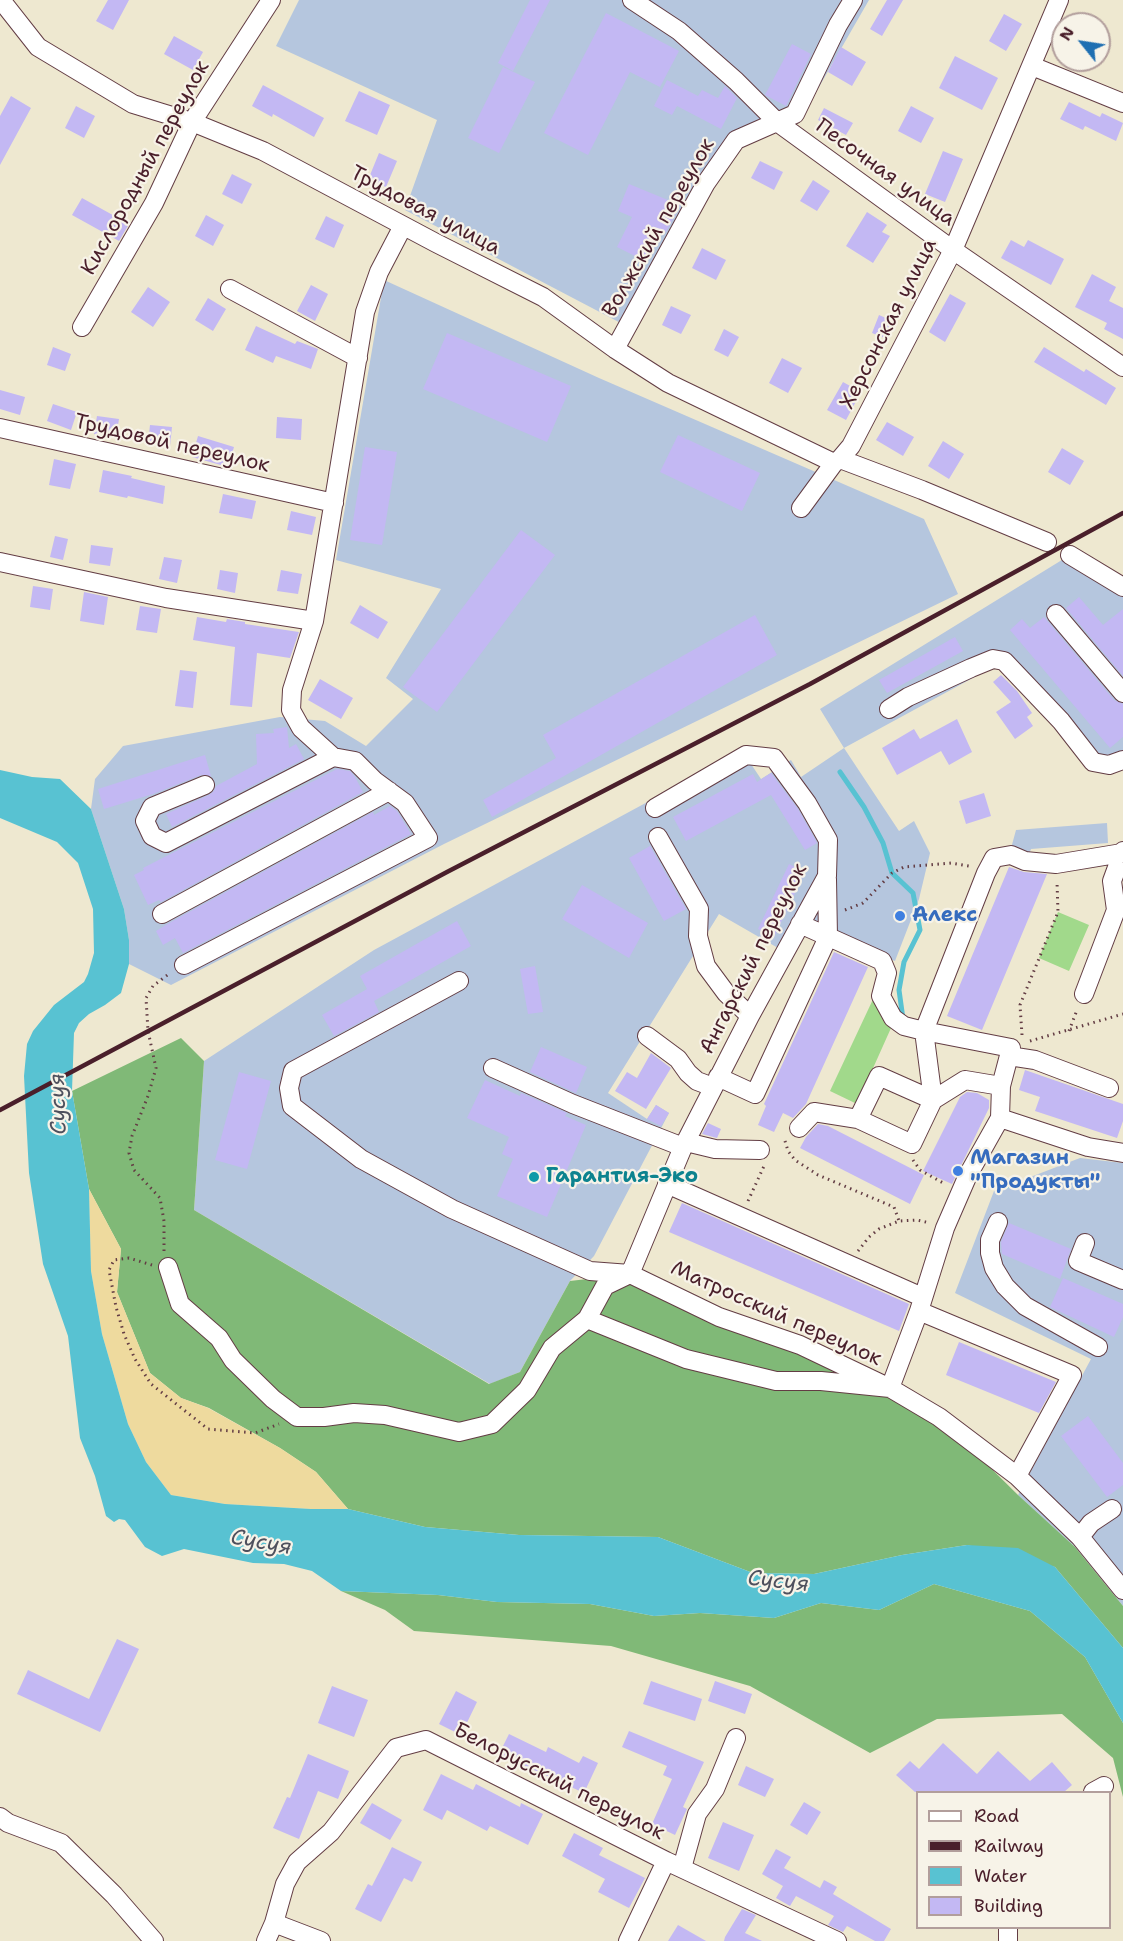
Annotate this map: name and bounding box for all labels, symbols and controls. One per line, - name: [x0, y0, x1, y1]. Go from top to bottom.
- north arrow: [1051, 12, 1111, 72]
- text: N: [1054, 23, 1079, 44]
- street label: Кислородный переулок: [76, 56, 216, 280]
- street label: Песочная улица: [810, 114, 960, 232]
- street label: Волжский переулок: [597, 134, 721, 322]
- street label: Трудовая улица: [346, 161, 504, 261]
- street label: Херсонская улица: [835, 235, 943, 413]
- street label: Трудовой переулок: [72, 409, 272, 479]
- street label: Ангарский переулок: [695, 859, 813, 1059]
- place label: Алекс: [912, 903, 977, 929]
- marker: Алекс: [893, 909, 907, 923]
- water label: Сусуя: [45, 1073, 73, 1135]
- place label: Магазин "Продукты": [970, 1146, 1101, 1196]
- place label: Гарантия-Эко: [546, 1164, 698, 1190]
- marker: Магазин "Продукты": [951, 1164, 965, 1178]
- marker: Гарантия-Эко: [527, 1170, 541, 1184]
- street label: Матросский переулок: [667, 1256, 885, 1372]
- water label: Сусуя: [228, 1525, 294, 1561]
- water label: Сусуя: [746, 1566, 810, 1598]
- street label: Белорусский переулок: [449, 1718, 669, 1846]
- legend: [916, 1791, 1111, 1929]
- text: Road: [974, 1804, 1019, 1828]
- text: Railway: [974, 1834, 1044, 1858]
- text: Water: [974, 1864, 1027, 1888]
- text: Building: [974, 1894, 1043, 1918]

